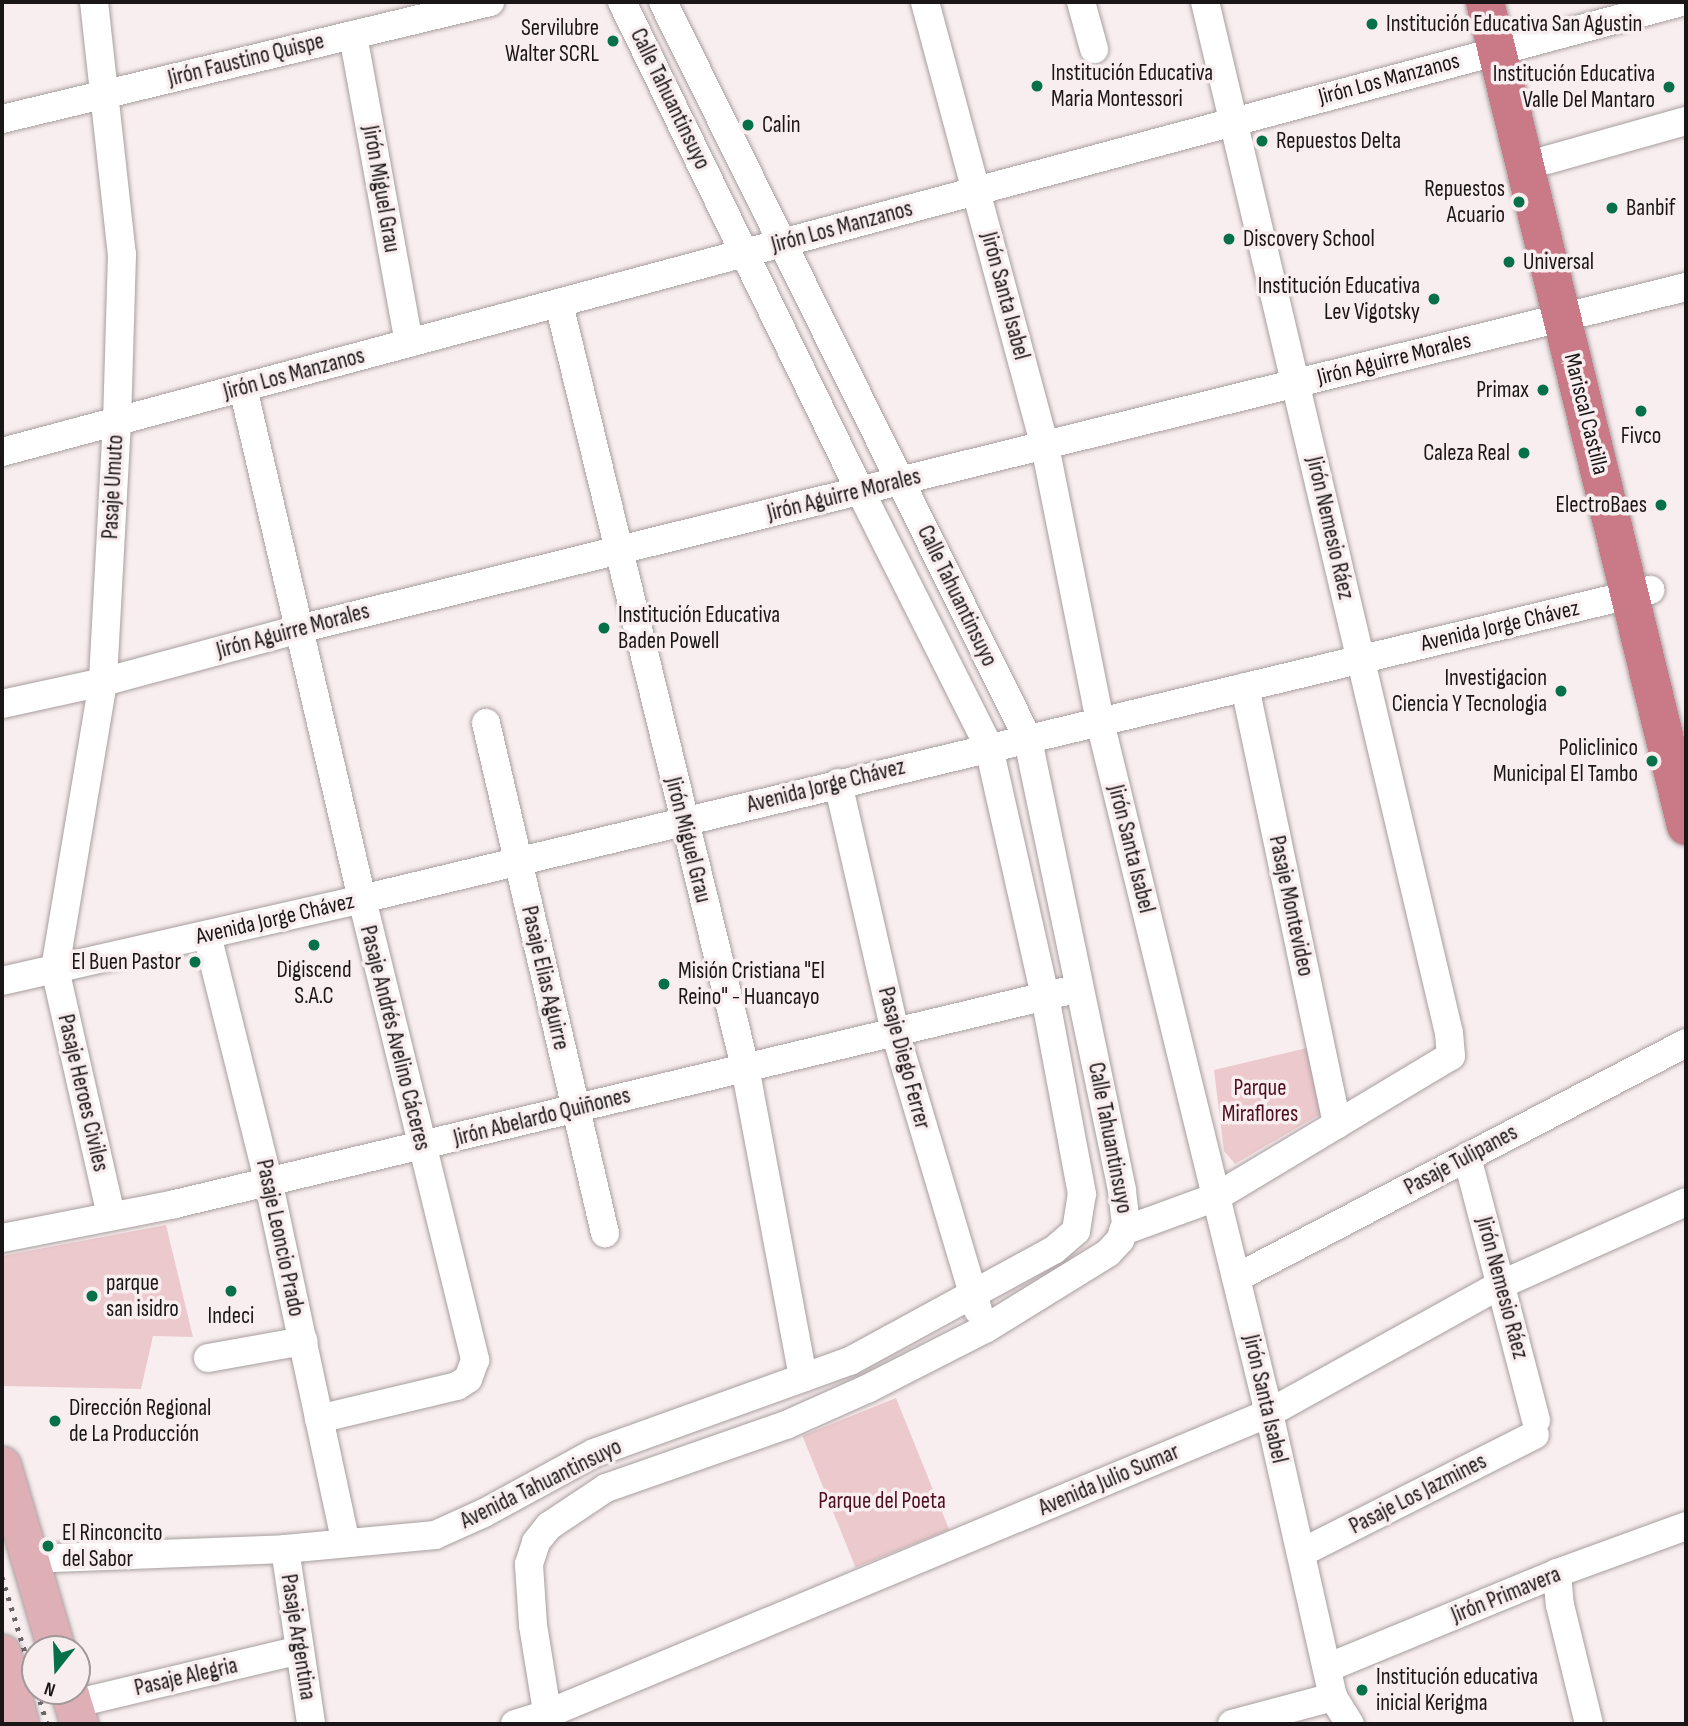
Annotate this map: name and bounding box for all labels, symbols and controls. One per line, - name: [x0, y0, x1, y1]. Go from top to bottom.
- place label: Institución Educativa San Agustin: [1386, 10, 1642, 38]
- place label: Servilubre Walter SCRL: [505, 14, 599, 68]
- marker: Institución Educativa San Agustin: [1364, 16, 1380, 32]
- street label: Calle Tahuantinsuyo: [624, 24, 716, 174]
- street label: Jirón Faustino Quispe: [165, 27, 327, 93]
- marker: Servilubre Walter SCRL: [605, 33, 621, 49]
- street label: Jirón Los Manzanos: [1315, 47, 1463, 111]
- place label: Institución Educativa Maria Montessori: [1051, 59, 1213, 113]
- place label: Institución Educativa Valle Del Mantaro: [1493, 60, 1655, 114]
- marker: Institución Educativa Maria Montessori: [1029, 78, 1045, 94]
- marker: Institución Educativa Valle Del Mantaro: [1661, 79, 1677, 95]
- place label: Calin: [762, 111, 801, 139]
- marker: Calin: [740, 117, 756, 133]
- street label: Jirón Miguel Grau: [356, 123, 406, 255]
- place label: Repuestos Delta: [1276, 127, 1401, 155]
- marker: Repuestos Delta: [1254, 133, 1270, 149]
- place label: Repuestos Acuario: [1424, 175, 1505, 229]
- marker: Repuestos Acuario: [1511, 194, 1527, 210]
- place label: Banbif: [1626, 194, 1675, 222]
- street label: Jirón Los Manzanos: [768, 195, 916, 259]
- marker: Banbif: [1604, 200, 1620, 216]
- place label: Discovery School: [1243, 225, 1375, 253]
- street label: Jirón Santa Isabel: [975, 229, 1035, 363]
- marker: Discovery School: [1221, 231, 1237, 247]
- place label: Universal: [1523, 248, 1594, 276]
- marker: Universal: [1501, 254, 1517, 270]
- place label: Institución Educativa Lev Vigotsky: [1258, 272, 1420, 326]
- marker: Institución Educativa Lev Vigotsky: [1426, 291, 1442, 307]
- street label: Jirón Aguirre Morales: [1314, 327, 1474, 391]
- street label: Jirón Los Manzanos: [220, 342, 368, 406]
- street label: Mariscal Castilla: [1558, 351, 1614, 477]
- place label: Primax: [1476, 376, 1529, 404]
- marker: Primax: [1535, 382, 1551, 398]
- marker: Fivco: [1633, 403, 1649, 419]
- place label: Fivco: [1621, 422, 1661, 450]
- street label: Pasaje Umuto: [96, 434, 130, 540]
- place label: Caleza Real: [1423, 439, 1510, 467]
- marker: Caleza Real: [1516, 445, 1532, 461]
- street label: Jirón Nemesio Ráez: [1300, 454, 1360, 602]
- street label: Jirón Aguirre Morales: [764, 463, 924, 527]
- place label: ElectroBaes: [1555, 491, 1647, 519]
- marker: ElectroBaes: [1653, 497, 1669, 513]
- street label: Calle Tahuantinsuyo: [911, 521, 1003, 671]
- street label: Avenida Jorge Chávez: [1418, 594, 1582, 658]
- street label: Jirón Aguirre Morales: [213, 597, 373, 665]
- place label: Institución Educativa Baden Powell: [618, 601, 780, 655]
- marker: Institución Educativa Baden Powell: [596, 620, 612, 636]
- place label: Investigacion Ciencia Y Tecnologia: [1392, 664, 1547, 718]
- marker: Investigacion Ciencia Y Tecnologia: [1553, 683, 1569, 699]
- place label: Policlinico Municipal El Tambo: [1493, 734, 1638, 788]
- street label: Avenida Jorge Chávez: [744, 753, 908, 819]
- marker: Policlinico Municipal El Tambo: [1644, 753, 1660, 769]
- street label: Jirón Miguel Grau: [659, 774, 717, 906]
- street label: Jirón Santa Isabel: [1102, 782, 1160, 916]
- street label: Pasaje Montevideo: [1263, 833, 1319, 979]
- street label: Avenida Jorge Chávez: [193, 887, 357, 951]
- street label: Pasaje Elias Aguirre: [515, 903, 575, 1053]
- street label: Pasaje Andrés Avelino Cáceres: [354, 923, 436, 1153]
- marker: Digiscend S.A.C: [306, 937, 322, 953]
- place label: El Buen Pastor: [71, 948, 181, 976]
- marker: El Buen Pastor: [187, 954, 203, 970]
- place label: Digiscend S.A.C: [276, 956, 352, 1010]
- place label: Misión Cristiana "El Reino" - Huancayo: [678, 957, 825, 1011]
- marker: Misión Cristiana "El Reino" - Huancayo: [656, 976, 672, 992]
- street label: Pasaje Diego Ferrer: [872, 984, 936, 1132]
- street label: Pasaje Heroes Civiles: [51, 1012, 115, 1174]
- street label: Calle Tahuantinsuyo: [1082, 1060, 1138, 1216]
- park label: Parque Miraflores: [1222, 1074, 1298, 1128]
- street label: Jirón Abelardo Quiñones: [451, 1082, 633, 1152]
- street label: Pasaje Tulipanes: [1400, 1119, 1522, 1201]
- street label: Pasaje Leoncio Prado: [250, 1157, 310, 1319]
- street label: Jirón Nemesio Ráez: [1470, 1214, 1534, 1362]
- place label: parque san isidro: [106, 1269, 179, 1323]
- marker: Indeci: [223, 1283, 239, 1299]
- marker: parque san isidro: [84, 1288, 100, 1304]
- place label: Indeci: [208, 1302, 254, 1330]
- street label: Jirón Santa Isabel: [1237, 1332, 1293, 1466]
- place label: Dirección Regional de La Producción: [69, 1394, 211, 1448]
- marker: Dirección Regional de La Producción: [47, 1413, 63, 1429]
- street label: Avenida Tahuantinsuyo: [456, 1433, 626, 1535]
- street label: Avenida Julio Sumar: [1035, 1438, 1183, 1522]
- street label: Pasaje Los Jazmines: [1345, 1448, 1491, 1540]
- park label: Parque del Poeta: [818, 1487, 946, 1515]
- place label: El Rinconcito del Sabor: [62, 1519, 163, 1573]
- marker: El Rinconcito del Sabor: [40, 1538, 56, 1554]
- street label: Jirón Primavera: [1447, 1561, 1565, 1629]
- street label: Pasaje Argentina: [274, 1572, 322, 1702]
- north arrow: [21, 1635, 91, 1705]
- street label: Pasaje Alegria: [132, 1652, 240, 1702]
- place label: Institución educativa inicial Kerigma: [1376, 1663, 1538, 1717]
- text: N: [42, 1676, 58, 1701]
- marker: Institución educativa inicial Kerigma: [1354, 1682, 1370, 1698]

